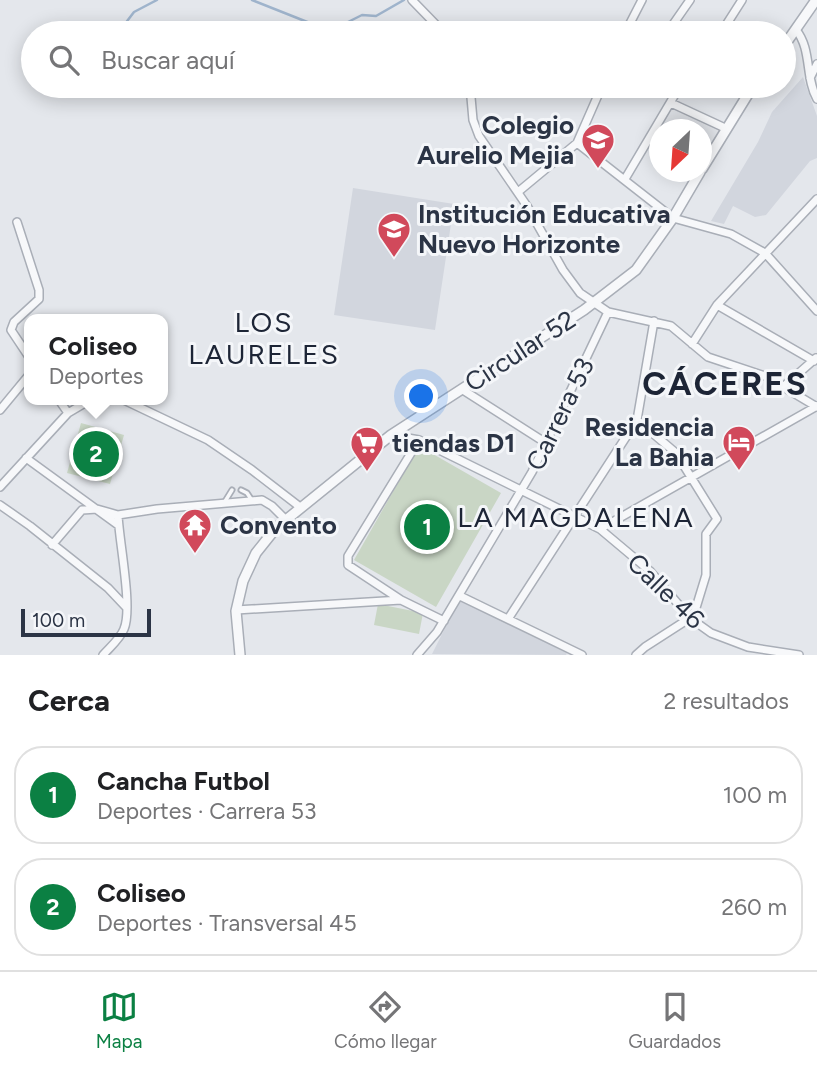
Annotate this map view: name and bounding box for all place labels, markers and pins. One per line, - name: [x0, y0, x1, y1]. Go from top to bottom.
- place label: Colegio Aurelio Mejia: [417, 109, 574, 171]
- school or university icon: Colegio Aurelio Mejia: [579, 121, 617, 170]
- place label: Institución Educativa Nuevo Horizonte: [418, 198, 671, 260]
- school or university icon: Institución Educativa Nuevo Horizonte: [375, 210, 413, 259]
- place label: Residencia La Bahia: [584, 411, 714, 473]
- hotel icon: Residencia La Bahia: [720, 423, 758, 472]
- supermarket icon: tiendas D1: [348, 424, 386, 473]
- place label: tiendas D1: [392, 427, 515, 459]
- pin: 2: [73, 428, 119, 480]
- pin: 1: [404, 501, 450, 553]
- temple icon: Convento: [176, 506, 214, 555]
- place label: Convento: [220, 509, 337, 541]

